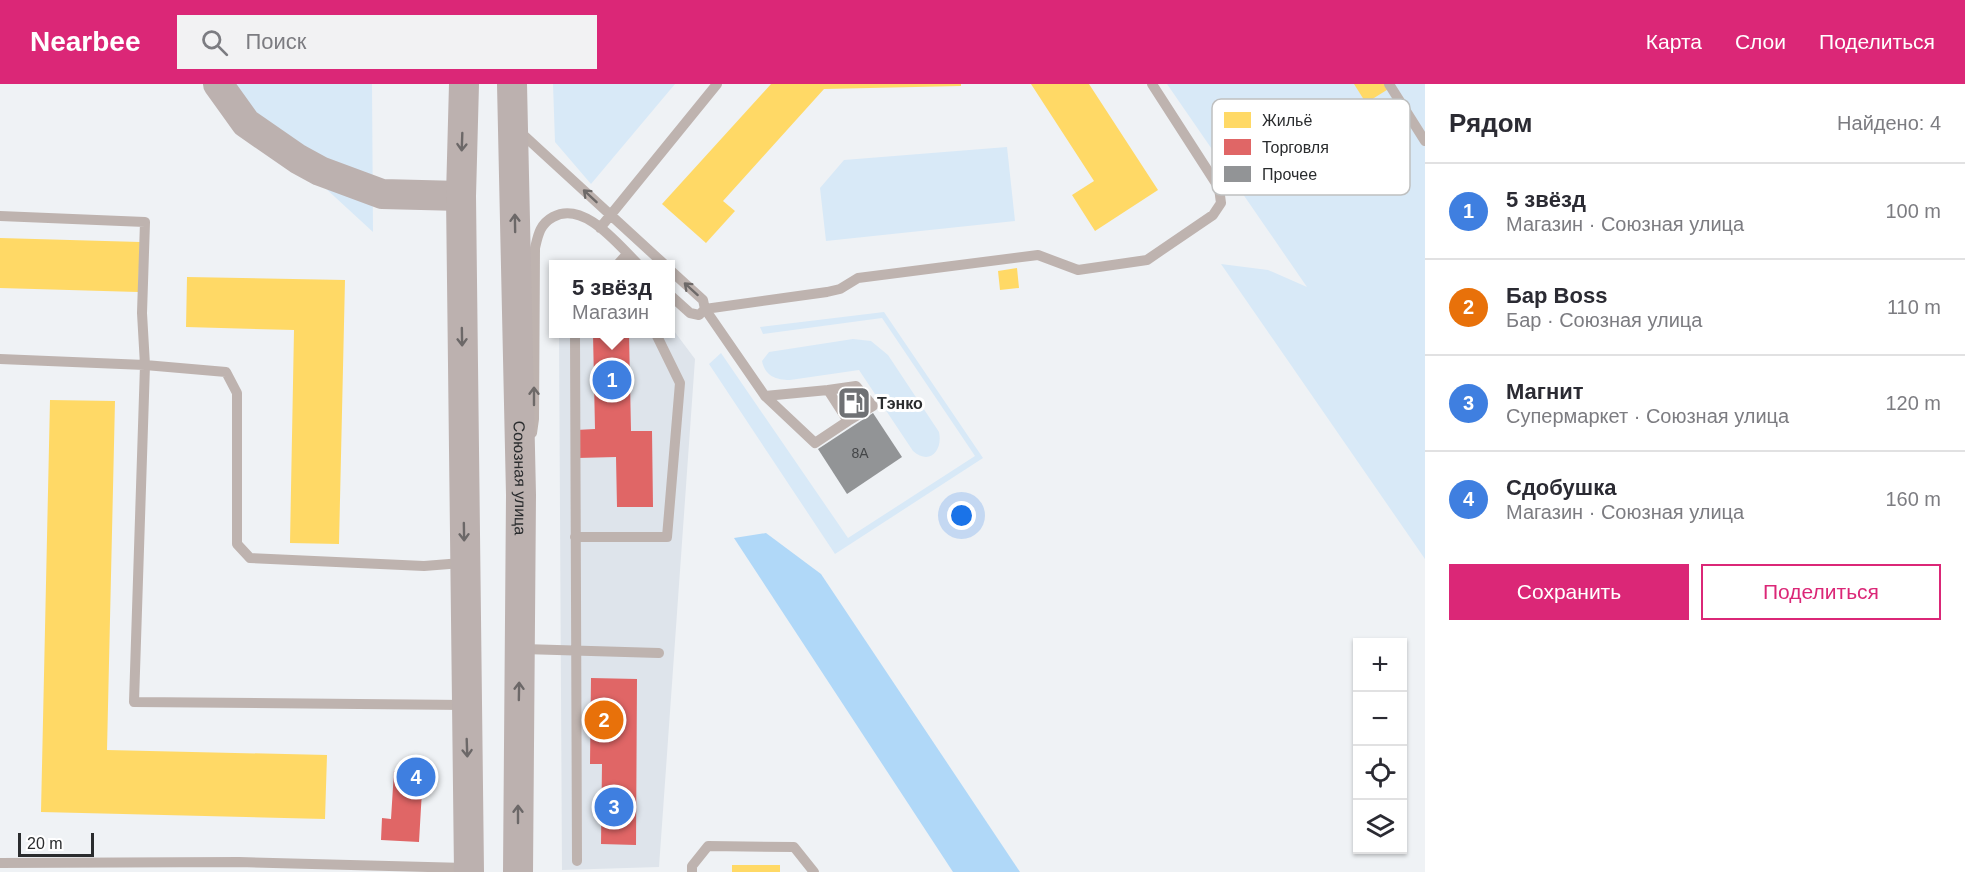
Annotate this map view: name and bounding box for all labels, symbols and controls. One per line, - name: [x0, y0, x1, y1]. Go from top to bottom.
- search box: [177, 15, 597, 69]
- text: Nearbee: [30, 26, 141, 57]
- icon: search: [198, 26, 231, 59]
- text: Поиск: [246, 29, 306, 54]
- text: Карта: [1646, 30, 1702, 53]
- text: Слои: [1735, 30, 1786, 53]
- text: Поделиться: [1819, 30, 1935, 53]
- legend: [1212, 99, 1410, 195]
- text: Рядом: [1449, 108, 1532, 138]
- text: Жильё: [1262, 112, 1312, 129]
- text: Найдено: 4: [1837, 112, 1941, 134]
- one-way arrow: [456, 132, 468, 152]
- text: Торговля: [1262, 139, 1329, 156]
- text: Прочее: [1262, 166, 1317, 183]
- text: 5 звёзд: [1506, 187, 1586, 212]
- one-way arrow: [583, 190, 598, 204]
- text: 1: [1463, 200, 1474, 222]
- text: 100 m: [1885, 200, 1941, 222]
- text: Магазин · Союзная улица: [1506, 213, 1744, 235]
- one-way arrow: [509, 214, 521, 234]
- popup: [549, 260, 675, 338]
- text: 5 звёзд: [572, 275, 652, 300]
- one-way arrow: [684, 282, 699, 296]
- text: Бар Boss: [1506, 283, 1607, 308]
- text: 2: [1463, 296, 1474, 318]
- text: 110 m: [1887, 296, 1941, 318]
- text: Магазин: [572, 301, 649, 323]
- text: Бар · Союзная улица: [1506, 309, 1702, 331]
- one-way arrow: [456, 327, 468, 347]
- pin: 1: [592, 358, 632, 402]
- text: Магнит: [1506, 379, 1584, 404]
- fuel station icon: Тэнко: [836, 385, 872, 421]
- one-way arrow: [529, 386, 540, 406]
- text: 3: [1463, 392, 1474, 414]
- text: 120 m: [1885, 392, 1941, 414]
- place label: Тэнко: [877, 395, 923, 412]
- text: Супермаркет · Союзная улица: [1506, 405, 1789, 427]
- street label: Союзная улица: [511, 420, 530, 535]
- house number: 8А: [851, 445, 869, 461]
- text: Сдобушка: [1506, 475, 1616, 500]
- text: 4: [1463, 488, 1474, 510]
- text: 160 m: [1885, 488, 1941, 510]
- your location: [947, 501, 976, 530]
- text: Магазин · Союзная улица: [1506, 501, 1744, 523]
- one-way arrow: [458, 522, 470, 542]
- button: Сохранить: [1449, 564, 1689, 620]
- button: Поделиться: [1701, 564, 1941, 620]
- map controls: [1353, 638, 1407, 854]
- button: +: [1353, 638, 1407, 692]
- one-way arrow: [513, 682, 525, 702]
- button: −: [1353, 692, 1407, 746]
- pin: 2: [584, 698, 624, 742]
- one-way arrow: [461, 738, 473, 758]
- button: locate: [1353, 746, 1407, 800]
- pin: 4: [396, 754, 436, 800]
- pin: 3: [594, 784, 634, 830]
- button: layers: [1353, 800, 1407, 854]
- one-way arrow: [512, 804, 524, 824]
- scale bar: [18, 830, 94, 858]
- text: 20 m: [27, 835, 63, 852]

